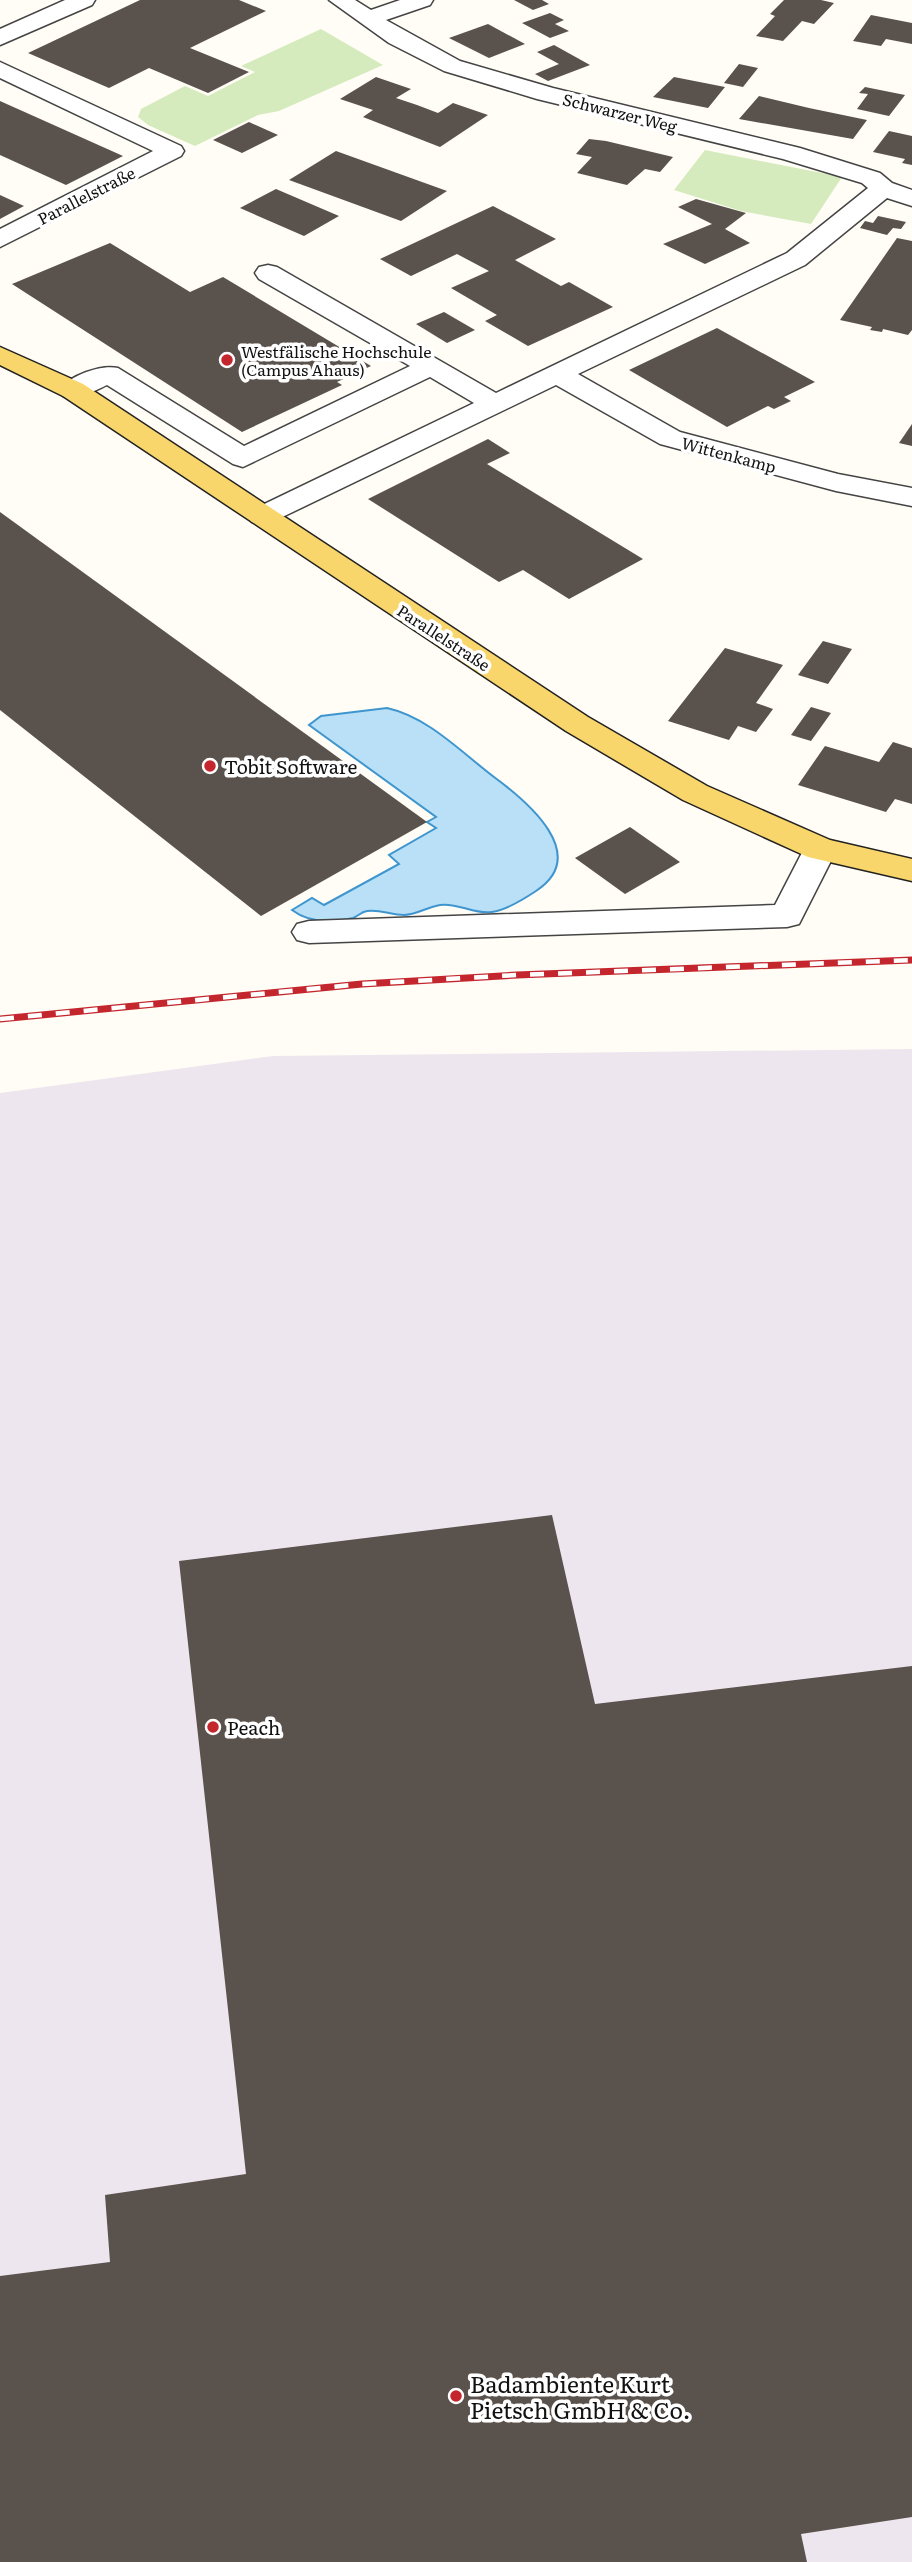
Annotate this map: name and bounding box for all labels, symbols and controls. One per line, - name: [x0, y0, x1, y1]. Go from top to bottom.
- street label: Schwarzer Weg: [560, 86, 680, 138]
- street label: Parallelstraße: [33, 160, 139, 230]
- place label: Westfälische Hochschule (Campus Ahaus): [241, 339, 432, 381]
- marker: Westfälische Hochschule (Campus Ahaus): [219, 352, 235, 368]
- street label: Wittenkamp: [679, 430, 779, 478]
- street label: Parallelstraße: [393, 598, 495, 676]
- place label: Tobit Software: [224, 752, 358, 780]
- marker: Tobit Software: [202, 758, 218, 774]
- place label: Peach: [227, 1713, 280, 1741]
- marker: Peach: [205, 1719, 221, 1735]
- place label: Badambiente Kurt Pietsch GmbH & Co.: [470, 2366, 690, 2426]
- marker: Badambiente Kurt Pietsch GmbH & Co.: [448, 2388, 464, 2404]

